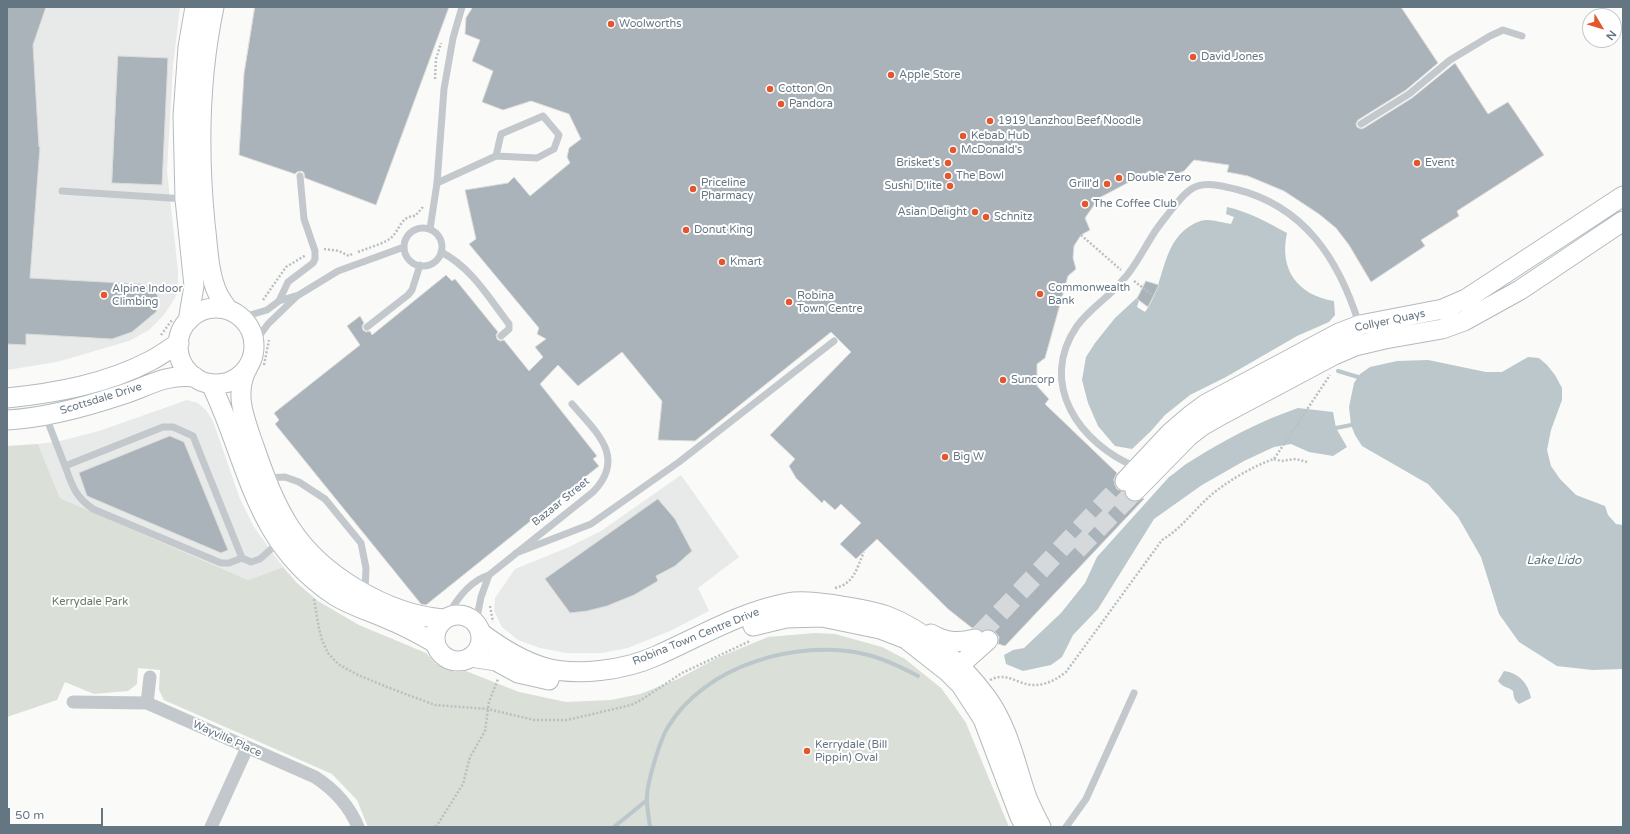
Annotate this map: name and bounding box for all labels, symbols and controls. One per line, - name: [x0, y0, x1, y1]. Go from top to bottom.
- north arrow: [1582, 8, 1622, 48]
- place label: Woolworths: [619, 17, 681, 31]
- marker: Woolworths: [606, 19, 616, 29]
- text: N: [1603, 28, 1619, 43]
- place label: David Jones: [1201, 50, 1264, 64]
- marker: David Jones: [1188, 52, 1198, 62]
- place label: Apple Store: [899, 68, 960, 82]
- marker: Apple Store: [886, 70, 896, 80]
- place label: Cotton On: [778, 82, 832, 96]
- marker: Cotton On: [765, 84, 775, 94]
- place label: Pandora: [789, 97, 833, 111]
- marker: Pandora: [776, 99, 786, 109]
- place label: 1919 Lanzhou Beef Noodle: [998, 114, 1141, 128]
- marker: 1919 Lanzhou Beef Noodle: [985, 116, 995, 126]
- place label: Kebab Hub: [971, 129, 1029, 143]
- marker: Kebab Hub: [958, 131, 968, 141]
- place label: McDonald's: [961, 143, 1022, 157]
- marker: McDonald's: [948, 145, 958, 155]
- place label: Brisket's: [896, 156, 940, 170]
- place label: Event: [1425, 156, 1455, 170]
- marker: Brisket's: [943, 158, 953, 168]
- marker: Event: [1412, 158, 1422, 168]
- place label: The Bowl: [956, 169, 1004, 183]
- marker: The Bowl: [943, 171, 953, 181]
- place label: Double Zero: [1127, 171, 1191, 185]
- marker: Double Zero: [1114, 173, 1124, 183]
- place label: Priceline Pharmacy: [701, 176, 753, 202]
- place label: Grill'd: [1069, 177, 1099, 191]
- place label: Sushi D'lite: [885, 179, 942, 193]
- marker: Grill'd: [1102, 179, 1112, 189]
- marker: Sushi D'lite: [945, 181, 955, 191]
- marker: Priceline Pharmacy: [688, 184, 698, 194]
- place label: The Coffee Club: [1093, 197, 1177, 211]
- marker: The Coffee Club: [1080, 199, 1090, 209]
- place label: Asian Delight: [898, 205, 967, 219]
- marker: Asian Delight: [970, 207, 980, 217]
- place label: Schnitz: [994, 210, 1032, 224]
- marker: Schnitz: [981, 212, 991, 222]
- place label: Donut King: [694, 223, 753, 237]
- marker: Donut King: [681, 225, 691, 235]
- place label: Kmart: [730, 255, 762, 269]
- marker: Kmart: [717, 257, 727, 267]
- place label: Commonwealth Bank: [1048, 281, 1130, 307]
- place label: Alpine Indoor Climbing: [112, 282, 183, 308]
- place label: Robina Town Centre: [797, 289, 863, 315]
- marker: Commonwealth Bank: [1035, 289, 1045, 299]
- marker: Alpine Indoor Climbing: [99, 290, 109, 300]
- marker: Robina Town Centre: [784, 297, 794, 307]
- street label: Collyer Quays: [1354, 307, 1426, 335]
- place label: Suncorp: [1011, 373, 1055, 387]
- marker: Suncorp: [998, 375, 1008, 385]
- street label: Scottsdale Drive: [58, 380, 144, 418]
- place label: Big W: [953, 450, 984, 464]
- marker: Big W: [940, 452, 950, 462]
- street label: Bazaar Street: [530, 475, 592, 529]
- water label: Lake Lido: [1527, 554, 1581, 568]
- park label: Kerrydale Park: [52, 595, 128, 609]
- street label: Robina Town Centre Drive: [631, 605, 761, 669]
- street label: Wayville Place: [190, 718, 264, 760]
- place label: Kerrydale (Bill Pippin) Oval: [815, 738, 887, 764]
- marker: Kerrydale (Bill Pippin) Oval: [802, 746, 812, 756]
- scale bar: [10, 800, 105, 826]
- text: 50 m: [15, 808, 44, 822]

